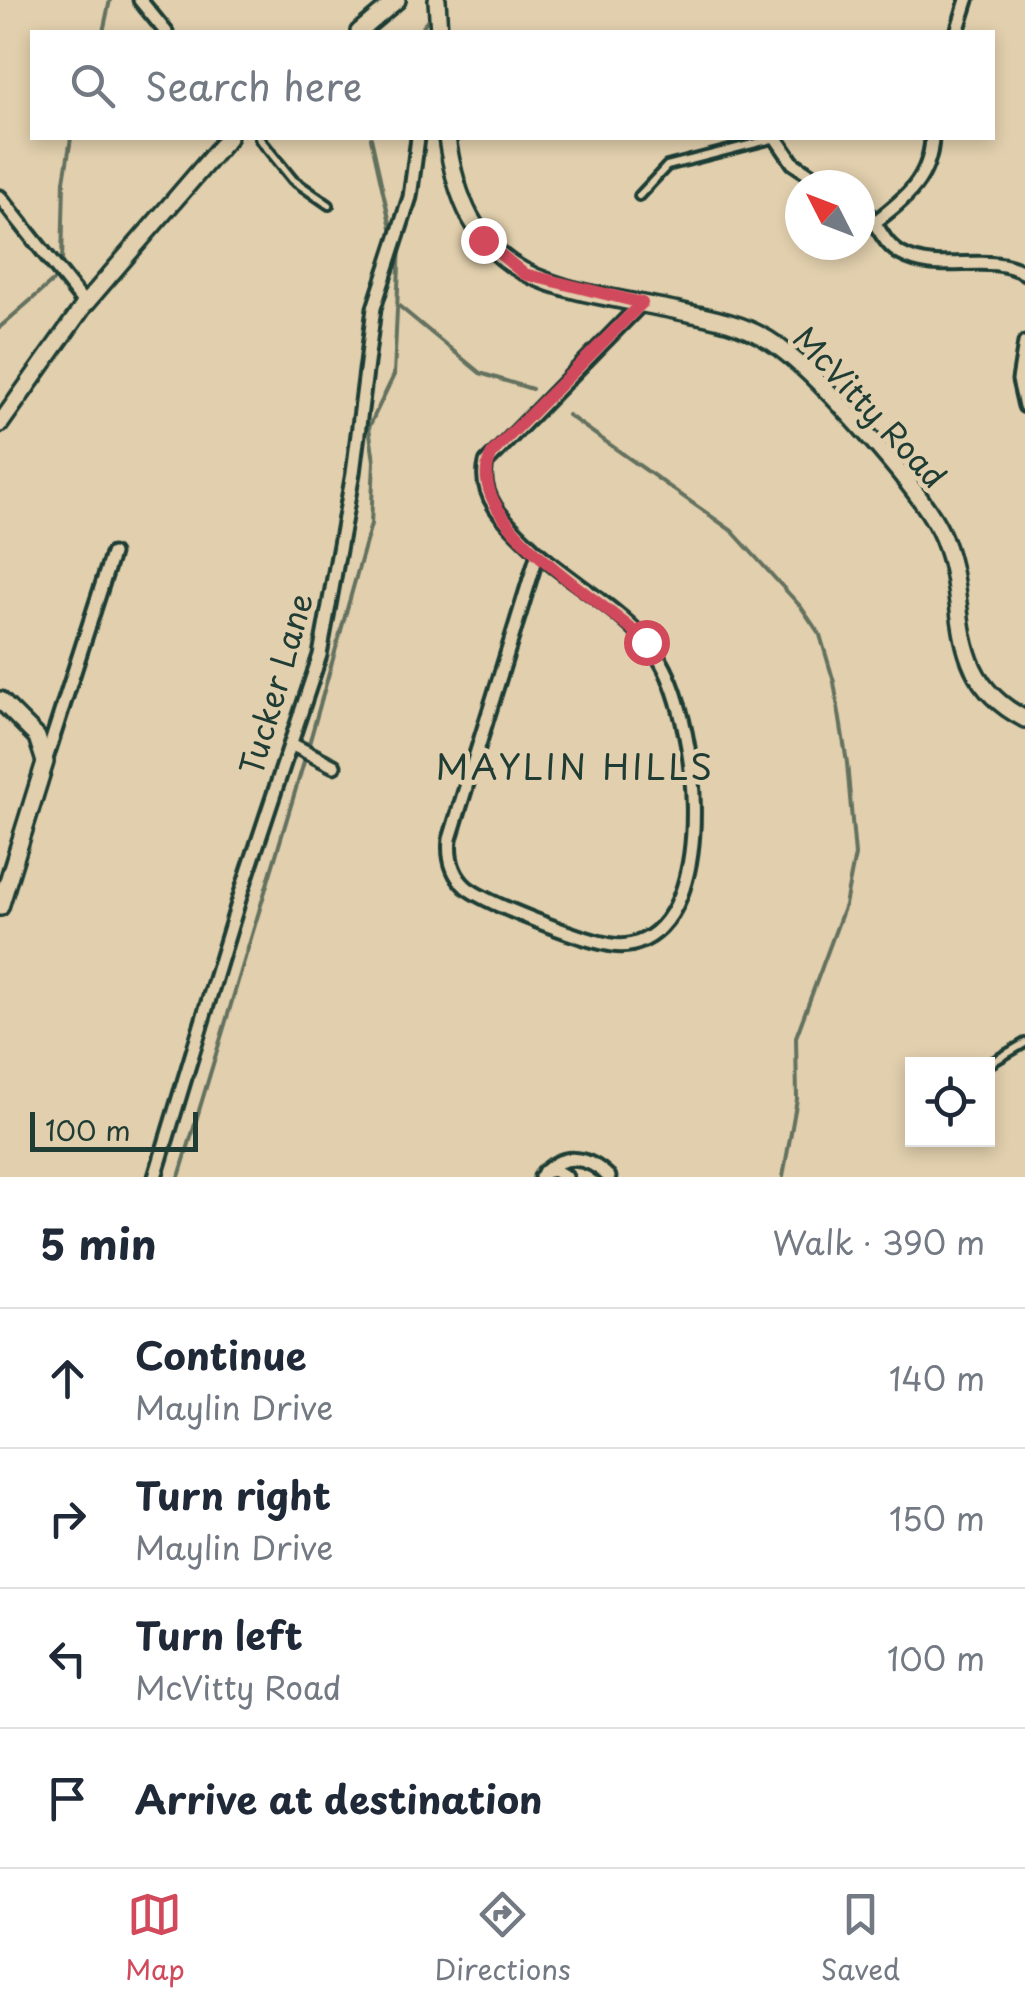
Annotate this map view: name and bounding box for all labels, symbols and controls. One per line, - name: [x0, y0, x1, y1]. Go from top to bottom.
- search box: [30, 30, 995, 140]
- text: Search here: [145, 57, 362, 114]
- icon: search: [65, 58, 120, 113]
- north arrow: [785, 170, 875, 260]
- route end: [461, 218, 507, 264]
- street label: McVitty Road: [782, 315, 958, 499]
- street label: Tucker Lane: [226, 587, 324, 780]
- route start: [624, 620, 670, 666]
- district label: MAYLIN HILLS: [435, 739, 715, 792]
- map controls: [905, 1057, 995, 1147]
- button: locate: [905, 1057, 995, 1147]
- scale bar: [30, 1107, 198, 1152]
- text: 100 m: [45, 1108, 131, 1151]
- text: 5 min: [40, 1211, 157, 1274]
- text: Walk · 390 m: [773, 1218, 985, 1266]
- text: Continue: [135, 1326, 306, 1383]
- icon: ahead: [40, 1351, 95, 1406]
- text: 140 m: [889, 1354, 985, 1402]
- text: Maylin Drive: [135, 1383, 333, 1431]
- text: Turn right: [135, 1466, 331, 1523]
- icon: right: [40, 1491, 95, 1546]
- text: 150 m: [889, 1494, 985, 1542]
- text: Maylin Drive: [135, 1523, 333, 1571]
- text: Turn left: [135, 1606, 303, 1663]
- icon: left: [40, 1631, 95, 1686]
- text: 100 m: [887, 1634, 985, 1682]
- text: McVitty Road: [135, 1663, 342, 1711]
- text: Arrive at destination: [135, 1770, 543, 1827]
- icon: arrive: [40, 1771, 95, 1826]
- tab: Map: [125, 1887, 185, 1990]
- tab: Directions: [435, 1887, 571, 1990]
- tab: Saved: [821, 1887, 900, 1990]

